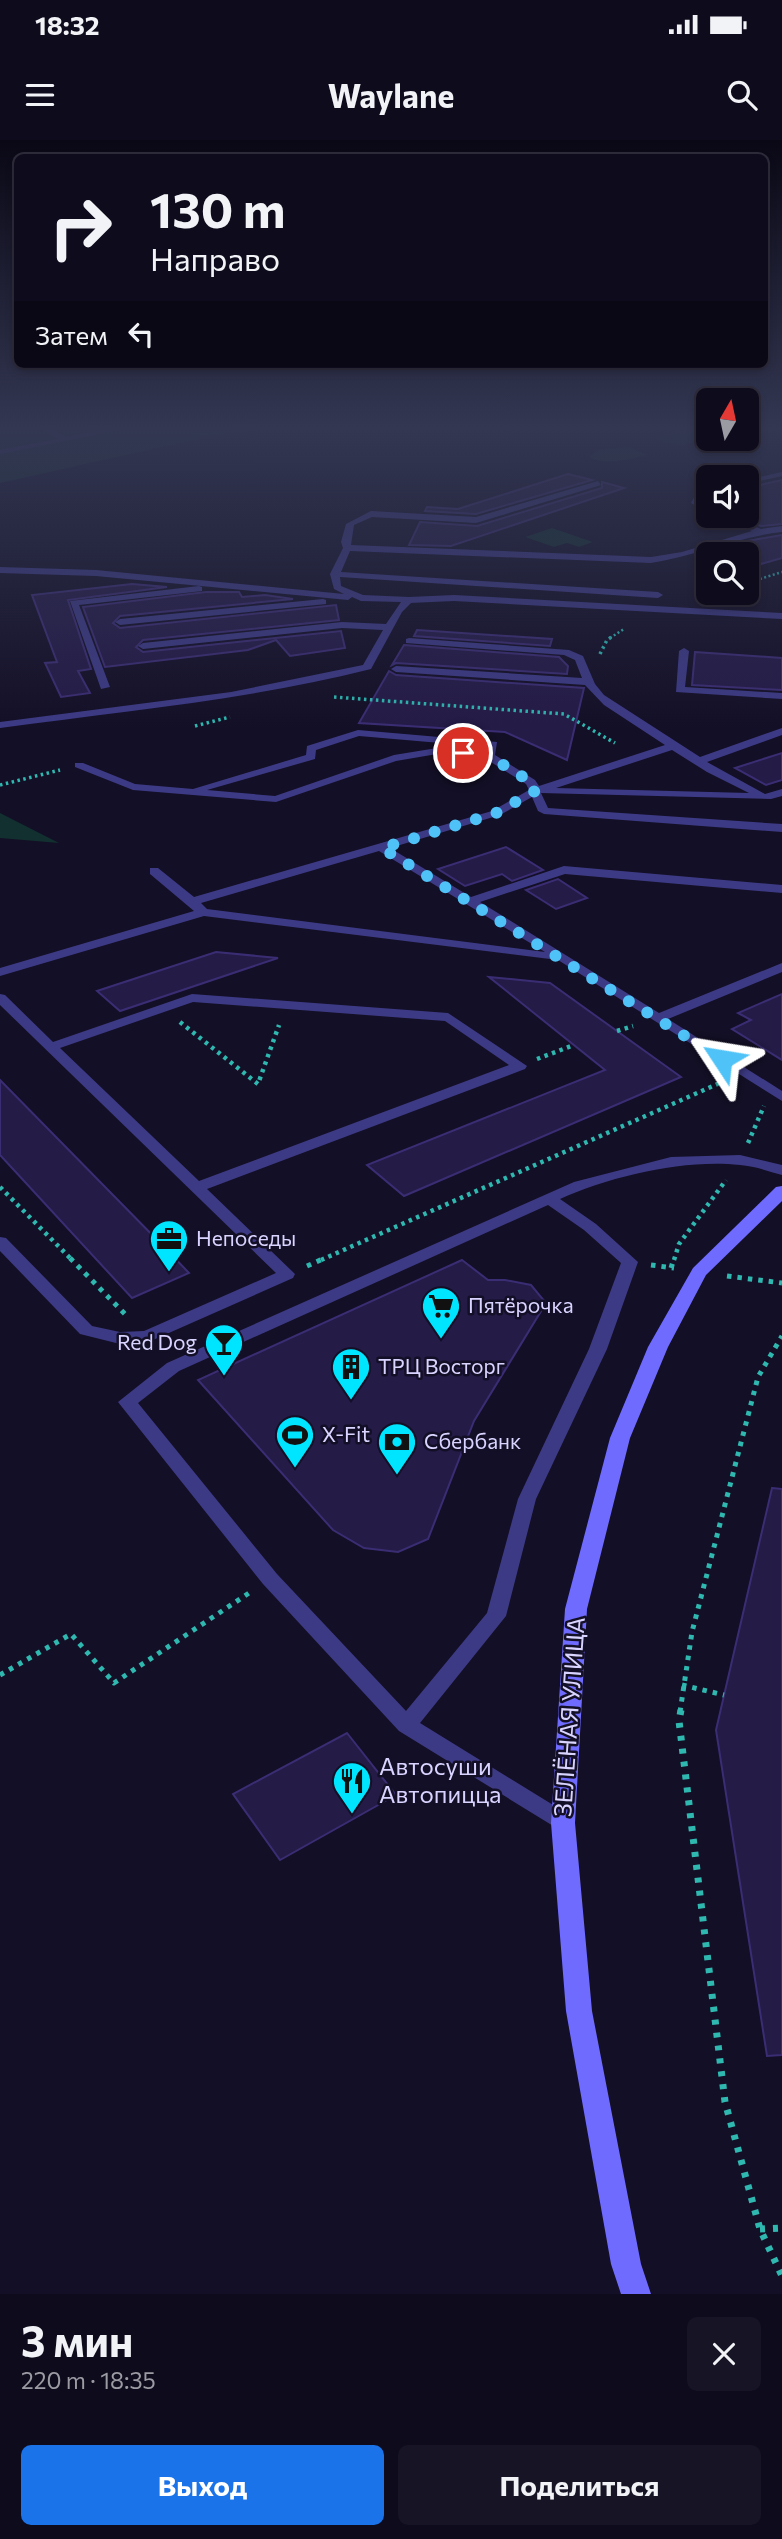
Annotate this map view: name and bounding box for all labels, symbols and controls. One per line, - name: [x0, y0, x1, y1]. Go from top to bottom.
- text: 18:32: [35, 9, 100, 40]
- text: Waylane: [328, 75, 454, 115]
- icon: menu: [21, 76, 59, 114]
- icon: search: [723, 76, 761, 114]
- text: 130 m: [150, 178, 285, 238]
- icon: right: [35, 182, 126, 273]
- text: Направо: [150, 238, 280, 278]
- icon: left: [122, 315, 160, 353]
- text: Затем: [35, 319, 108, 350]
- north arrow: [696, 388, 760, 452]
- map controls: [696, 388, 759, 605]
- button: sound: [696, 465, 759, 528]
- button: search: [696, 542, 759, 605]
- pin: [433, 723, 493, 783]
- icon: arrive: [444, 734, 482, 772]
- position arrow: [685, 1022, 759, 1096]
- office icon: Непоседы: [148, 1218, 190, 1273]
- place label: Непоседы: [196, 1225, 296, 1250]
- supermarket icon: Пятёрочка: [420, 1285, 462, 1340]
- place label: Пятёрочка: [468, 1292, 574, 1317]
- bar icon: Red Dog: [203, 1322, 245, 1377]
- place label: Red Dog: [117, 1329, 197, 1354]
- building icon: ТРЦ Восторг: [330, 1346, 372, 1401]
- place label: ТРЦ Восторг: [378, 1353, 505, 1378]
- sports icon: X-Fit: [274, 1414, 316, 1469]
- place label: X-Fit: [322, 1421, 370, 1446]
- bank icon: Сбербанк: [376, 1421, 418, 1476]
- place label: Сбербанк: [424, 1428, 521, 1453]
- street label: ЗЕЛЁНАЯ УЛИЦА: [547, 1616, 590, 1818]
- place label: Автосуши Автопицца: [379, 1751, 502, 1808]
- restaurant icon: Автосуши Автопицца: [331, 1760, 373, 1815]
- text: 3 мин: [21, 2314, 133, 2366]
- button: close: [687, 2317, 761, 2391]
- text: 220 m · 18:35: [21, 2366, 156, 2394]
- button: Выход: [21, 2445, 384, 2525]
- button: Поделиться: [398, 2445, 761, 2525]

